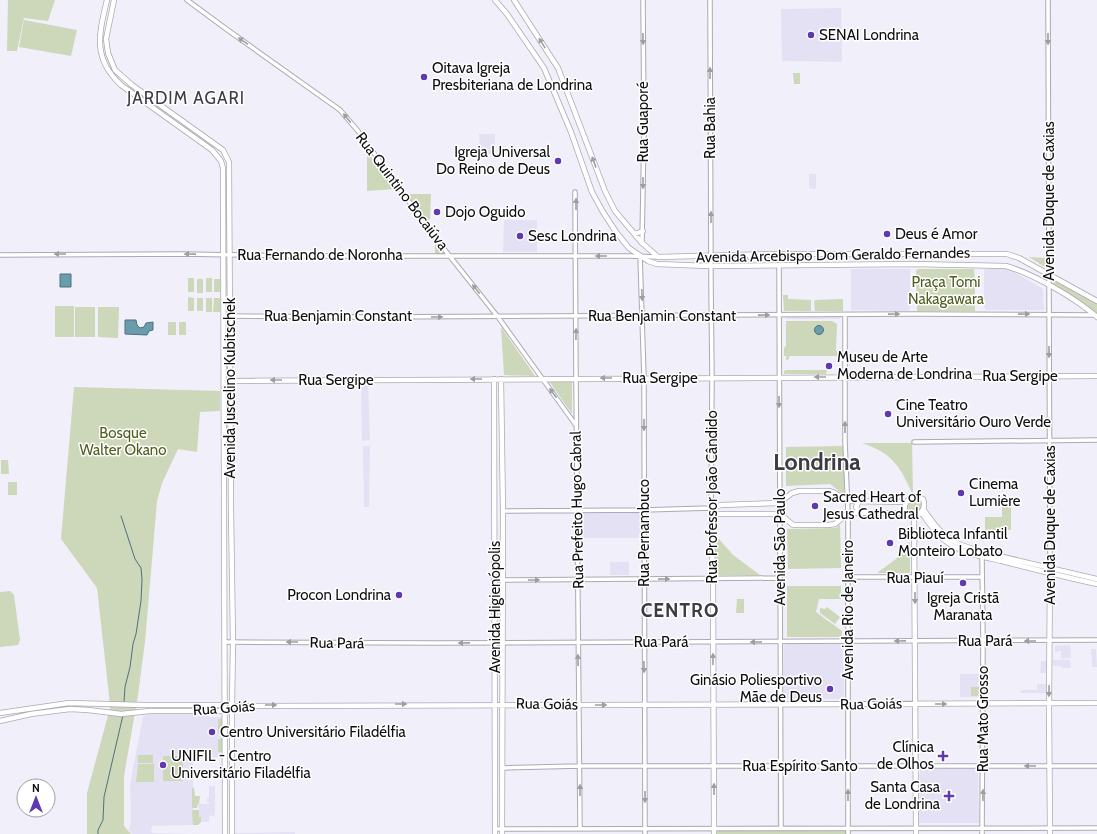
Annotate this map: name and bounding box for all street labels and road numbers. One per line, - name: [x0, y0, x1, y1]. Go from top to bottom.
- street label: Rua Guaporé: [634, 81, 652, 163]
- street label: Rua Bahia: [701, 96, 719, 159]
- street label: Avenida Duque de Caxias: [1040, 121, 1058, 281]
- street label: Rua Quintino Bocaiúva: [352, 128, 453, 254]
- street label: Avenida Arcebispo Dom Geraldo Fernandes: [696, 244, 970, 266]
- street label: Rua Fernando de Noronha: [237, 246, 403, 264]
- street label: Avenida Juscelino Kubitschek: [221, 297, 239, 479]
- street label: Rua Benjamin Constant: [264, 307, 412, 325]
- street label: Rua Benjamin Constant: [588, 307, 736, 325]
- street label: Rua Sergipe: [982, 367, 1058, 385]
- street label: Rua Sergipe: [622, 369, 698, 387]
- street label: Rua Sergipe: [298, 371, 374, 389]
- street label: Rua Professor João Cândido: [703, 410, 721, 584]
- street label: Rua Prefeito Hugo Cabral: [567, 431, 587, 589]
- street label: Avenida Duque de Caxias: [1041, 445, 1059, 605]
- street label: Rua Pernambuco: [635, 479, 653, 587]
- street label: Avenida São Paulo: [771, 489, 789, 605]
- street label: Avenida Rio de Janeiro: [839, 540, 857, 680]
- street label: Avenida Higienópolis: [486, 541, 504, 673]
- street label: Rua Piauí: [886, 569, 944, 587]
- street label: Rua Pará: [958, 632, 1013, 650]
- street label: Rua Pará: [634, 633, 689, 651]
- street label: Rua Pará: [309, 634, 365, 652]
- street label: Rua Mato Grosso: [974, 666, 992, 772]
- street label: Rua Goiás: [516, 694, 578, 714]
- street label: Rua Goiás: [840, 694, 902, 714]
- street label: Rua Goiás: [192, 697, 256, 719]
- street label: Rua Espírito Santo: [742, 757, 858, 775]

